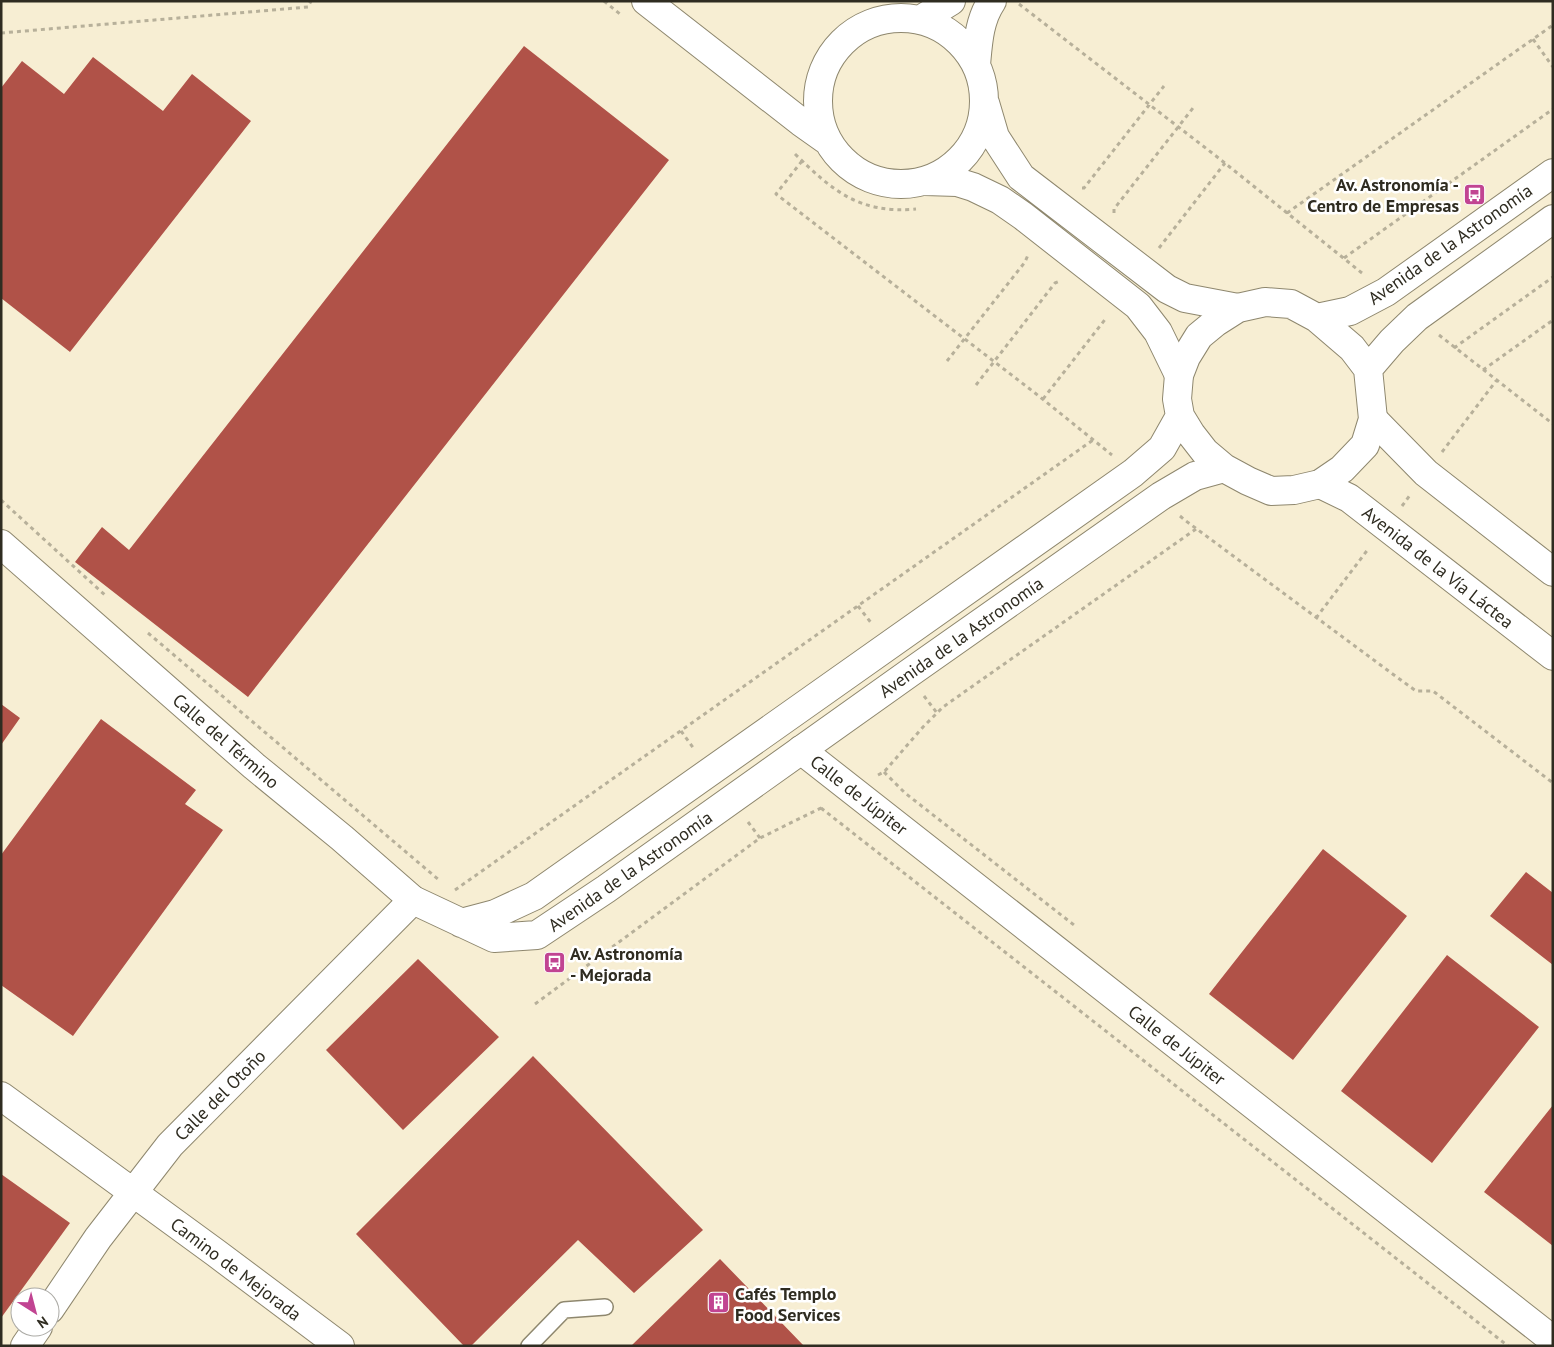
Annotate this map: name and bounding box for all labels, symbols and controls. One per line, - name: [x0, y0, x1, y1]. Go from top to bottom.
- place label: Av. Astronomía - Centro de Empresas: [1307, 173, 1459, 217]
- street label: Avenida de la Astronomía: [1363, 179, 1537, 309]
- bus stop icon: Av. Astronomía - Centro de Empresas: [1463, 182, 1487, 206]
- street label: Avenida de la Vía Láctea: [1358, 501, 1518, 633]
- street label: Avenida de la Astronomía: [874, 572, 1048, 702]
- street label: Calle del Término: [168, 688, 284, 794]
- street label: Calle de Júpiter: [806, 750, 912, 840]
- street label: Avenida de la Astronomía: [543, 806, 717, 936]
- place label: Av. Astronomía - Mejorada: [570, 942, 683, 986]
- bus stop icon: Av. Astronomía - Mejorada: [542, 951, 566, 975]
- street label: Calle de Júpiter: [1124, 1000, 1230, 1090]
- street label: Calle del Otoño: [170, 1045, 270, 1145]
- street label: Camino de Mejorada: [166, 1212, 306, 1326]
- place label: Cafés Templo Food Services: [735, 1282, 841, 1326]
- north arrow: [10, 1287, 60, 1337]
- building icon: Cafés Templo Food Services: [707, 1291, 731, 1315]
- text: N: [34, 1313, 52, 1333]

